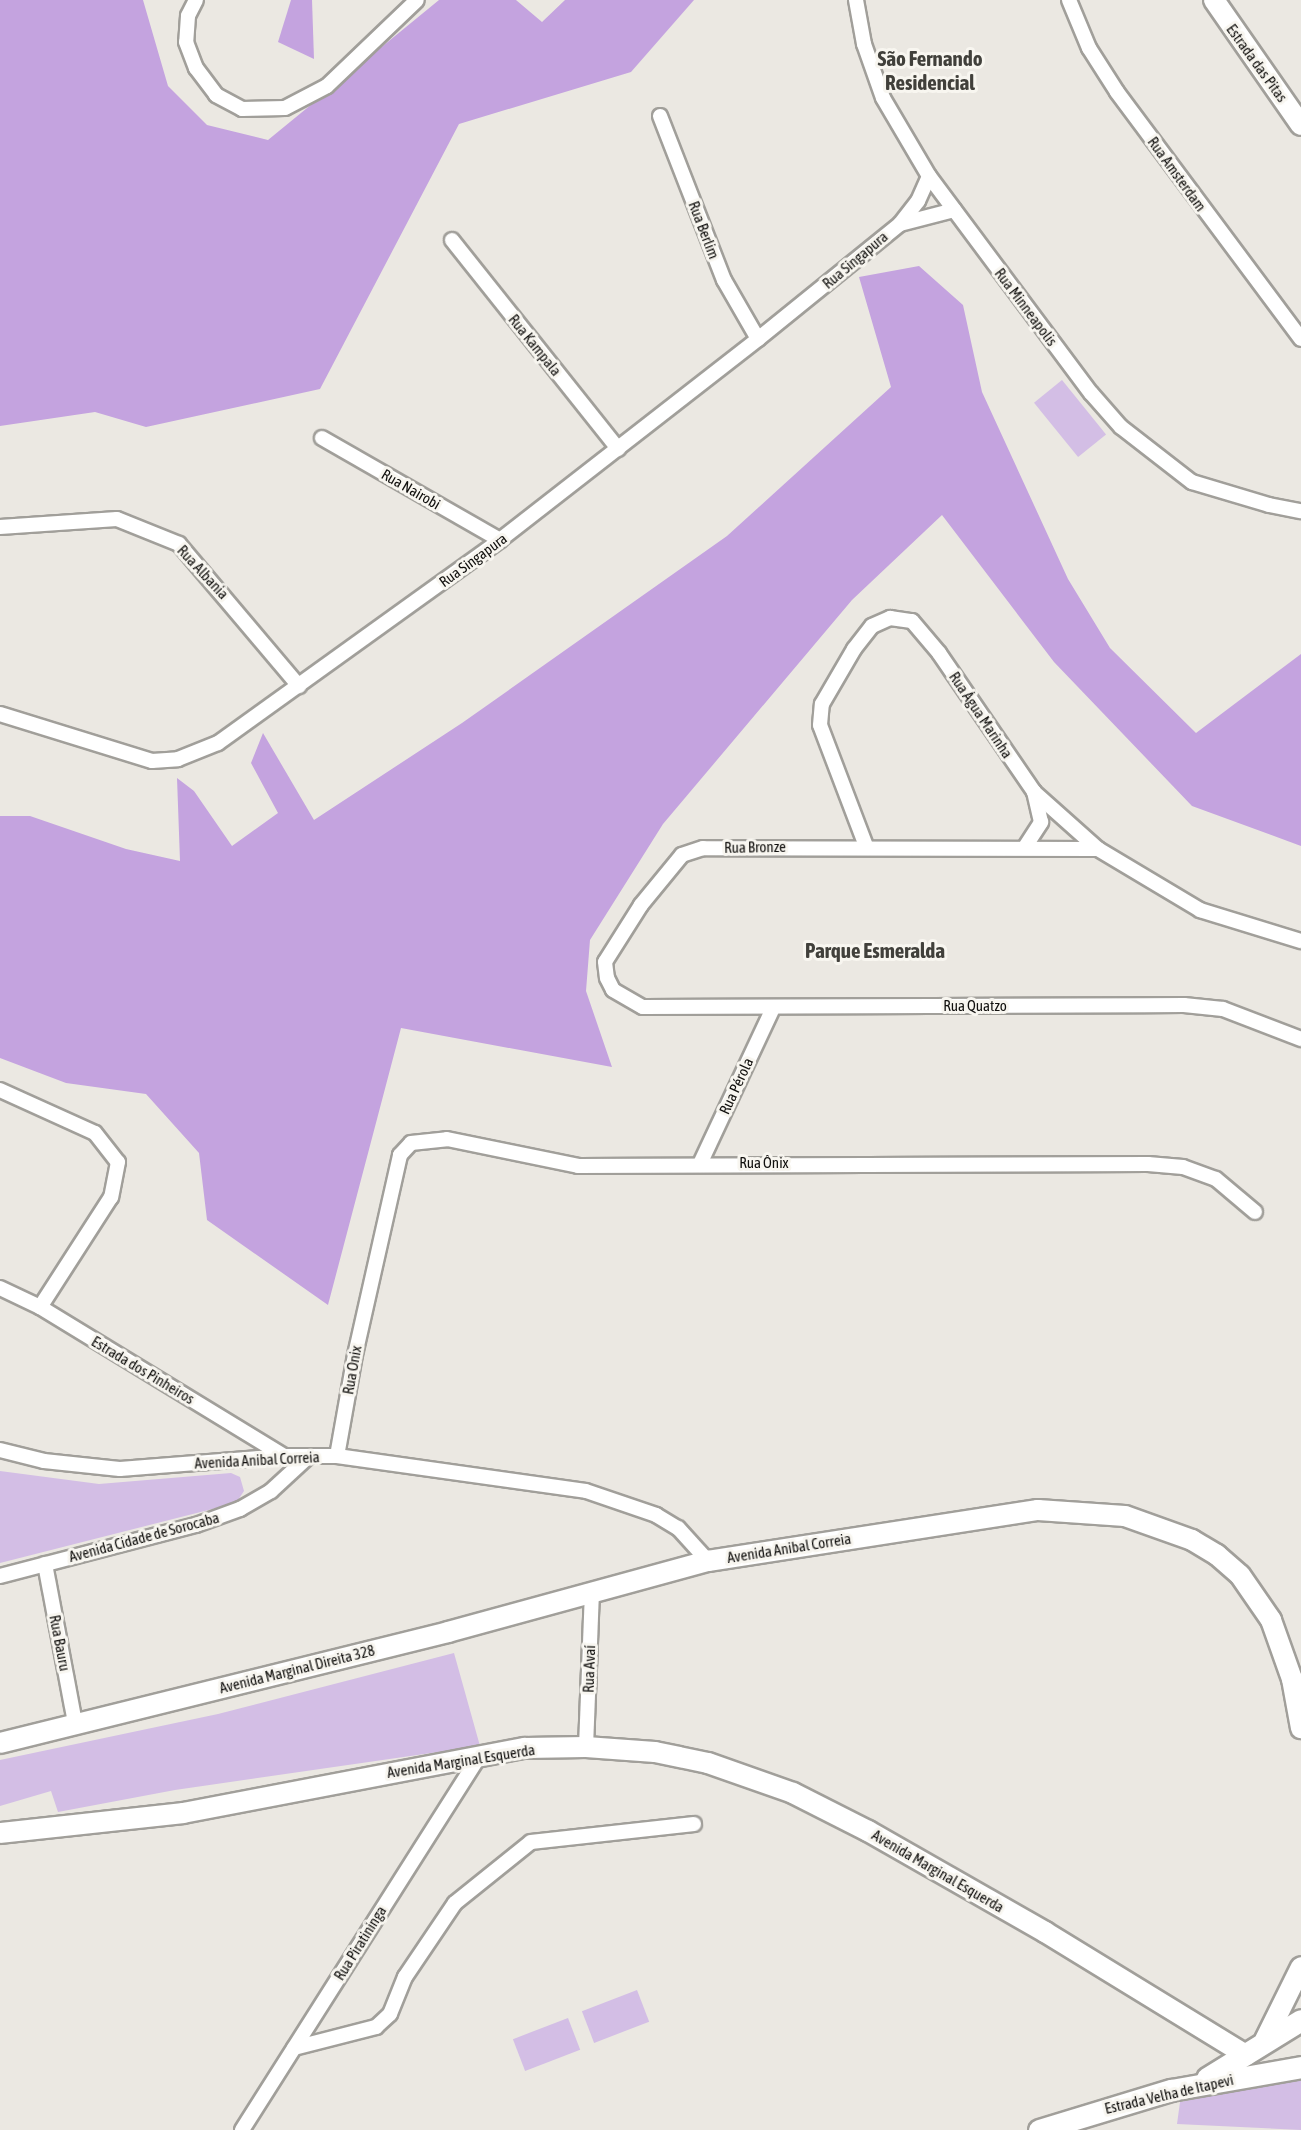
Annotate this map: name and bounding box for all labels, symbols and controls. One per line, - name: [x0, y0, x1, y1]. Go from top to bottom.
- street label: Estrada das Pitas: [1223, 21, 1291, 105]
- district label: São Fernando Residencial: [877, 45, 983, 95]
- street label: Rua Amsterdam: [1144, 133, 1210, 215]
- street label: Rua Berlim: [685, 199, 723, 261]
- street label: Rua Singapura: [819, 228, 891, 292]
- street label: Rua Minneapolis: [991, 265, 1061, 349]
- street label: Rua Kampala: [505, 311, 565, 379]
- street label: Rua Nairobi: [378, 465, 444, 513]
- street label: Rua Singapura: [436, 529, 510, 591]
- street label: Rua Albania: [174, 541, 232, 603]
- street label: Rua Água Marinha: [946, 668, 1016, 762]
- street label: Rua Bronze: [724, 837, 786, 857]
- district label: Parque Esmeralda: [805, 937, 945, 963]
- street label: Rua Quatzo: [943, 997, 1007, 1015]
- street label: Rua Pérola: [715, 1055, 757, 1117]
- street label: Rua Ônix: [739, 1154, 789, 1172]
- street label: Estrada dos Pinheiros: [88, 1332, 198, 1408]
- street label: Rua Onix: [339, 1344, 365, 1396]
- street label: Avenida Anibal Correia: [194, 1448, 320, 1472]
- street label: Avenida Cidade de Sorocaba: [67, 1508, 221, 1566]
- street label: Avenida Anibal Correia: [726, 1529, 852, 1567]
- street label: Rua Bauru: [46, 1613, 74, 1673]
- street label: Avenida Marginal Direita 328: [218, 1641, 376, 1697]
- street label: Rua Avaí: [579, 1645, 599, 1693]
- street label: Avenida Marginal Esquerda: [386, 1740, 536, 1782]
- street label: Avenida Marginal Esquerda: [869, 1826, 1007, 1916]
- street label: Rua Piratininga: [330, 1902, 390, 1984]
- street label: Estrada Velha de Itapevi: [1103, 2070, 1235, 2118]

